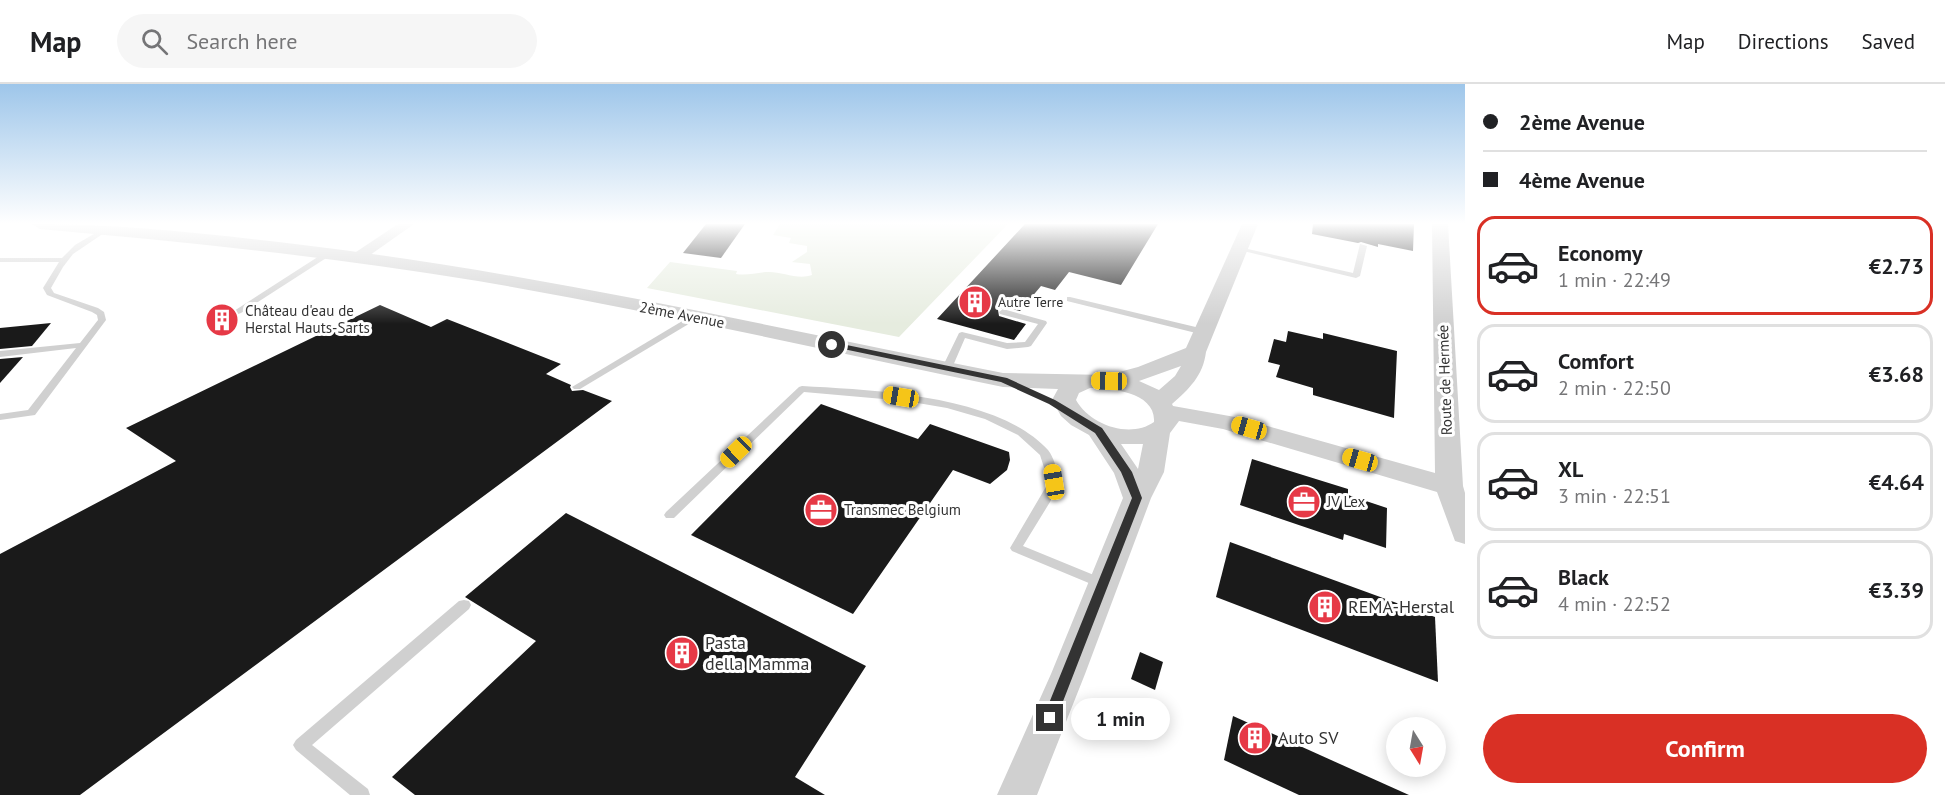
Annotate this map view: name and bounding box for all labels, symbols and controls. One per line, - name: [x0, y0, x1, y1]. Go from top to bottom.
- search box: [117, 14, 537, 68]
- text: Map: [30, 23, 81, 60]
- icon: search: [138, 25, 171, 58]
- text: Search here: [186, 27, 297, 55]
- text: Map: [1666, 28, 1705, 55]
- text: Directions: [1738, 28, 1829, 55]
- text: Saved: [1862, 28, 1915, 55]
- text: 2ème Avenue: [1519, 108, 1645, 136]
- text: 4ème Avenue: [1519, 166, 1645, 194]
- icon: car: [1486, 239, 1540, 293]
- text: Economy: [1558, 239, 1642, 267]
- text: €2.73: [1869, 252, 1924, 280]
- text: 1 min · 22:49: [1558, 267, 1671, 293]
- building icon: Autre Terre: [957, 284, 993, 320]
- place label: Autre Terre: [998, 293, 1063, 311]
- street label: 2ème Avenue: [638, 297, 726, 332]
- place label: Château d'eau de Herstal Hauts-Sarts: [245, 301, 370, 337]
- building icon: Château d'eau de Herstal Hauts-Sarts: [204, 302, 240, 338]
- street label: Route de Hermée: [1433, 324, 1456, 436]
- route start: [818, 331, 845, 358]
- icon: car: [1486, 347, 1540, 401]
- text: Comfort: [1558, 347, 1634, 375]
- text: €3.68: [1869, 360, 1924, 388]
- car: [1091, 372, 1127, 390]
- text: 2 min · 22:50: [1558, 375, 1671, 401]
- car: [882, 385, 920, 409]
- car: [1229, 414, 1269, 442]
- car: [717, 433, 755, 471]
- car: [1340, 446, 1380, 474]
- icon: car: [1486, 455, 1540, 509]
- text: XL: [1558, 455, 1583, 483]
- car: [1042, 463, 1066, 501]
- text: €4.64: [1869, 468, 1924, 496]
- text: 3 min · 22:51: [1558, 483, 1671, 509]
- office icon: JV Lex: [1286, 484, 1322, 520]
- office icon: Transmec Belgium: [803, 492, 839, 528]
- place label: JV Lex: [1326, 492, 1366, 511]
- place label: Transmec Belgium: [844, 500, 961, 519]
- icon: car: [1486, 563, 1540, 617]
- text: Black: [1558, 563, 1609, 591]
- text: €3.39: [1869, 576, 1924, 604]
- building icon: REMA-Herstal: [1307, 589, 1343, 625]
- text: 4 min · 22:52: [1558, 591, 1671, 617]
- place label: REMA-Herstal: [1348, 595, 1455, 618]
- place label: Pasta della Mamma: [705, 631, 809, 675]
- building icon: Pasta della Mamma: [664, 635, 700, 671]
- callout: 1 min: [1071, 697, 1170, 739]
- route end: [1036, 704, 1063, 731]
- text: 1 min: [1096, 706, 1145, 732]
- button: Confirm: [1483, 714, 1927, 783]
- north arrow: [1386, 717, 1446, 777]
- map controls: [1386, 717, 1446, 777]
- building icon: Auto SV: [1237, 720, 1273, 756]
- place label: Auto SV: [1278, 726, 1339, 749]

